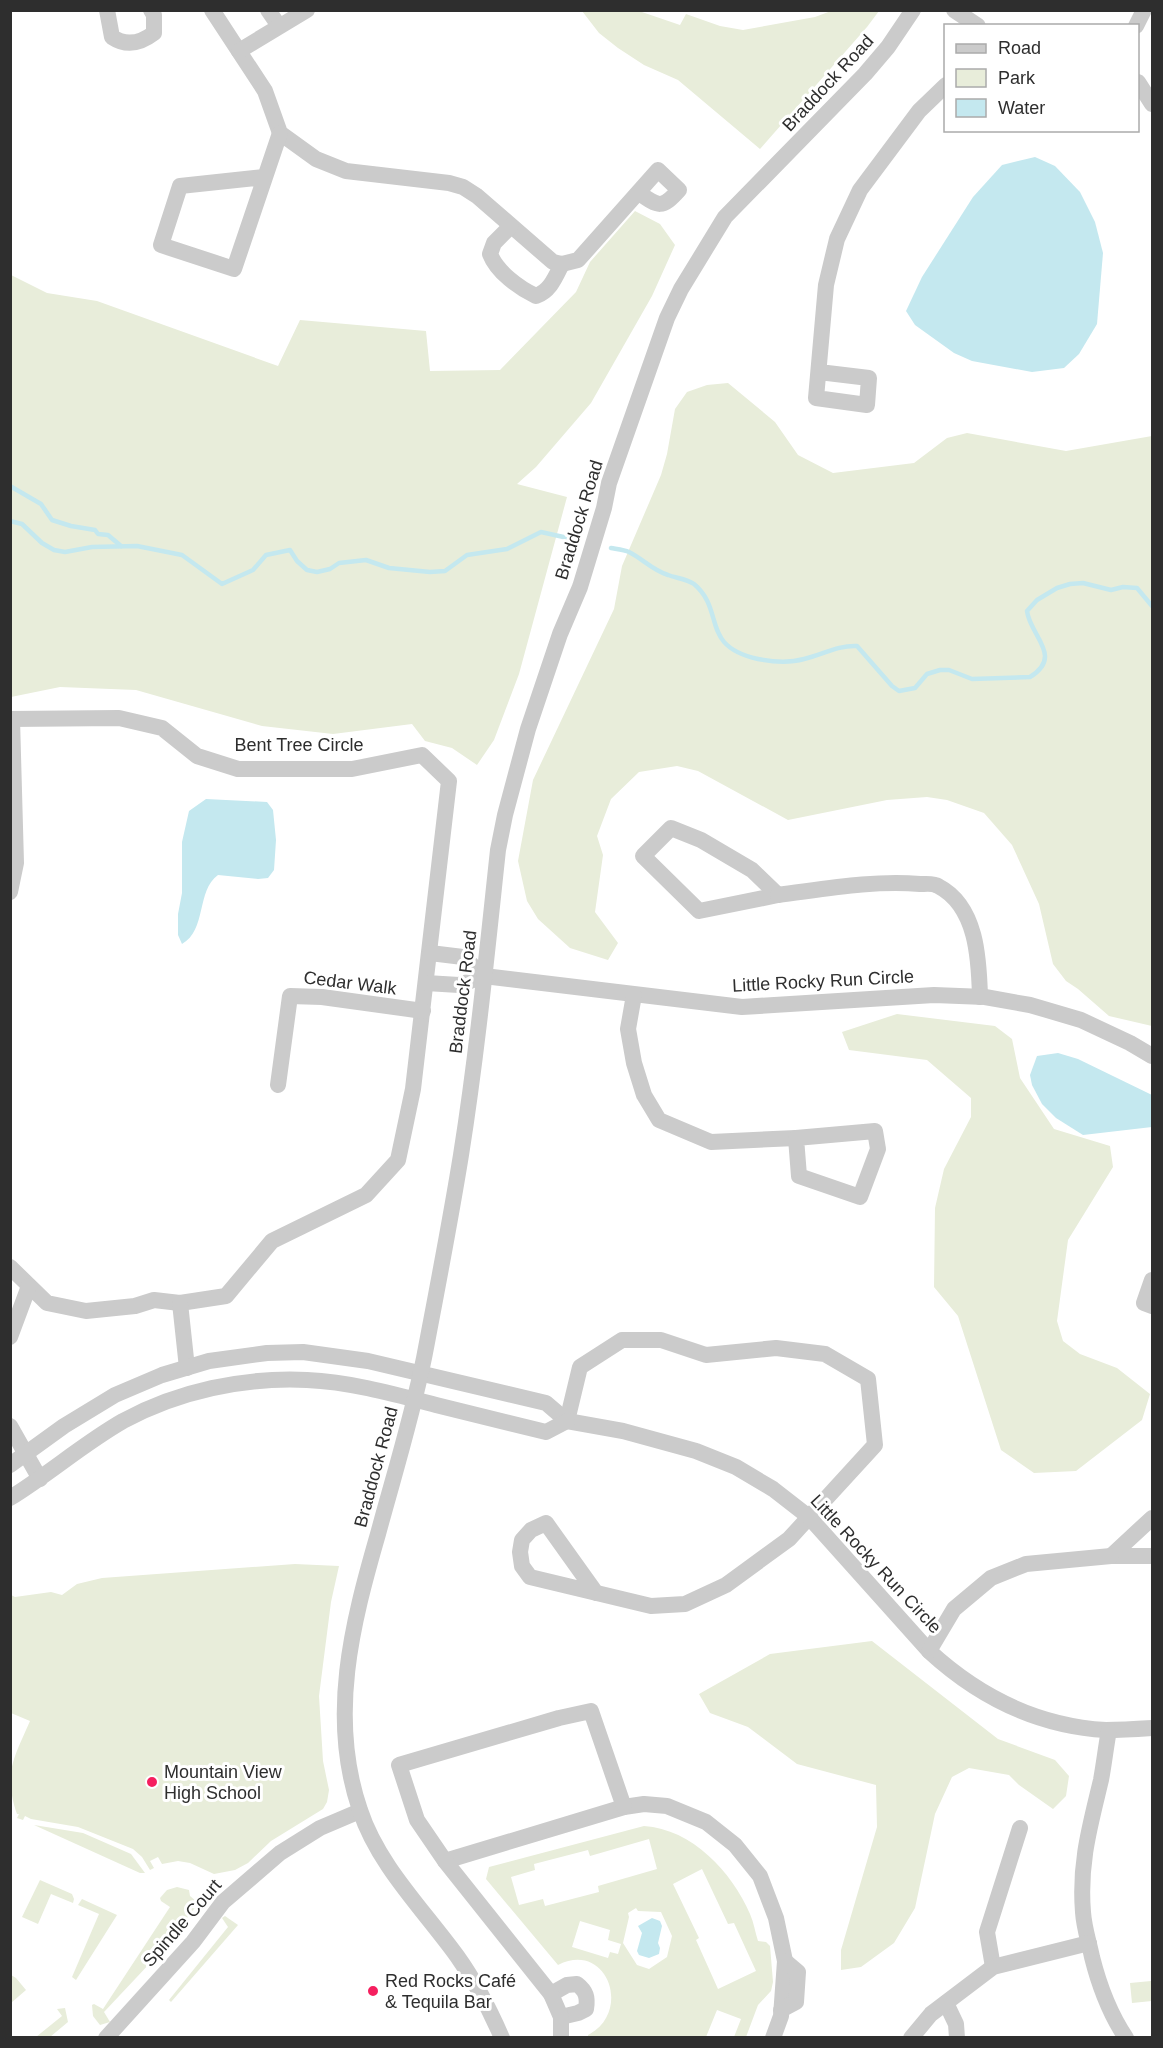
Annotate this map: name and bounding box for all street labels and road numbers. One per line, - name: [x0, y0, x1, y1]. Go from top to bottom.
- street label: Braddock Road: [778, 31, 878, 135]
- street label: Braddock Road: [551, 458, 607, 582]
- street label: Bent Tree Circle: [234, 735, 364, 755]
- street label: Braddock Road: [446, 929, 480, 1055]
- street label: Little Rocky Run Circle: [732, 966, 914, 996]
- street label: Cedar Walk: [302, 967, 399, 999]
- street label: Braddock Road: [350, 1404, 402, 1530]
- street label: Little Rocky Run Circle: [807, 1491, 945, 1637]
- street label: Spindle Court: [139, 1875, 225, 1971]

